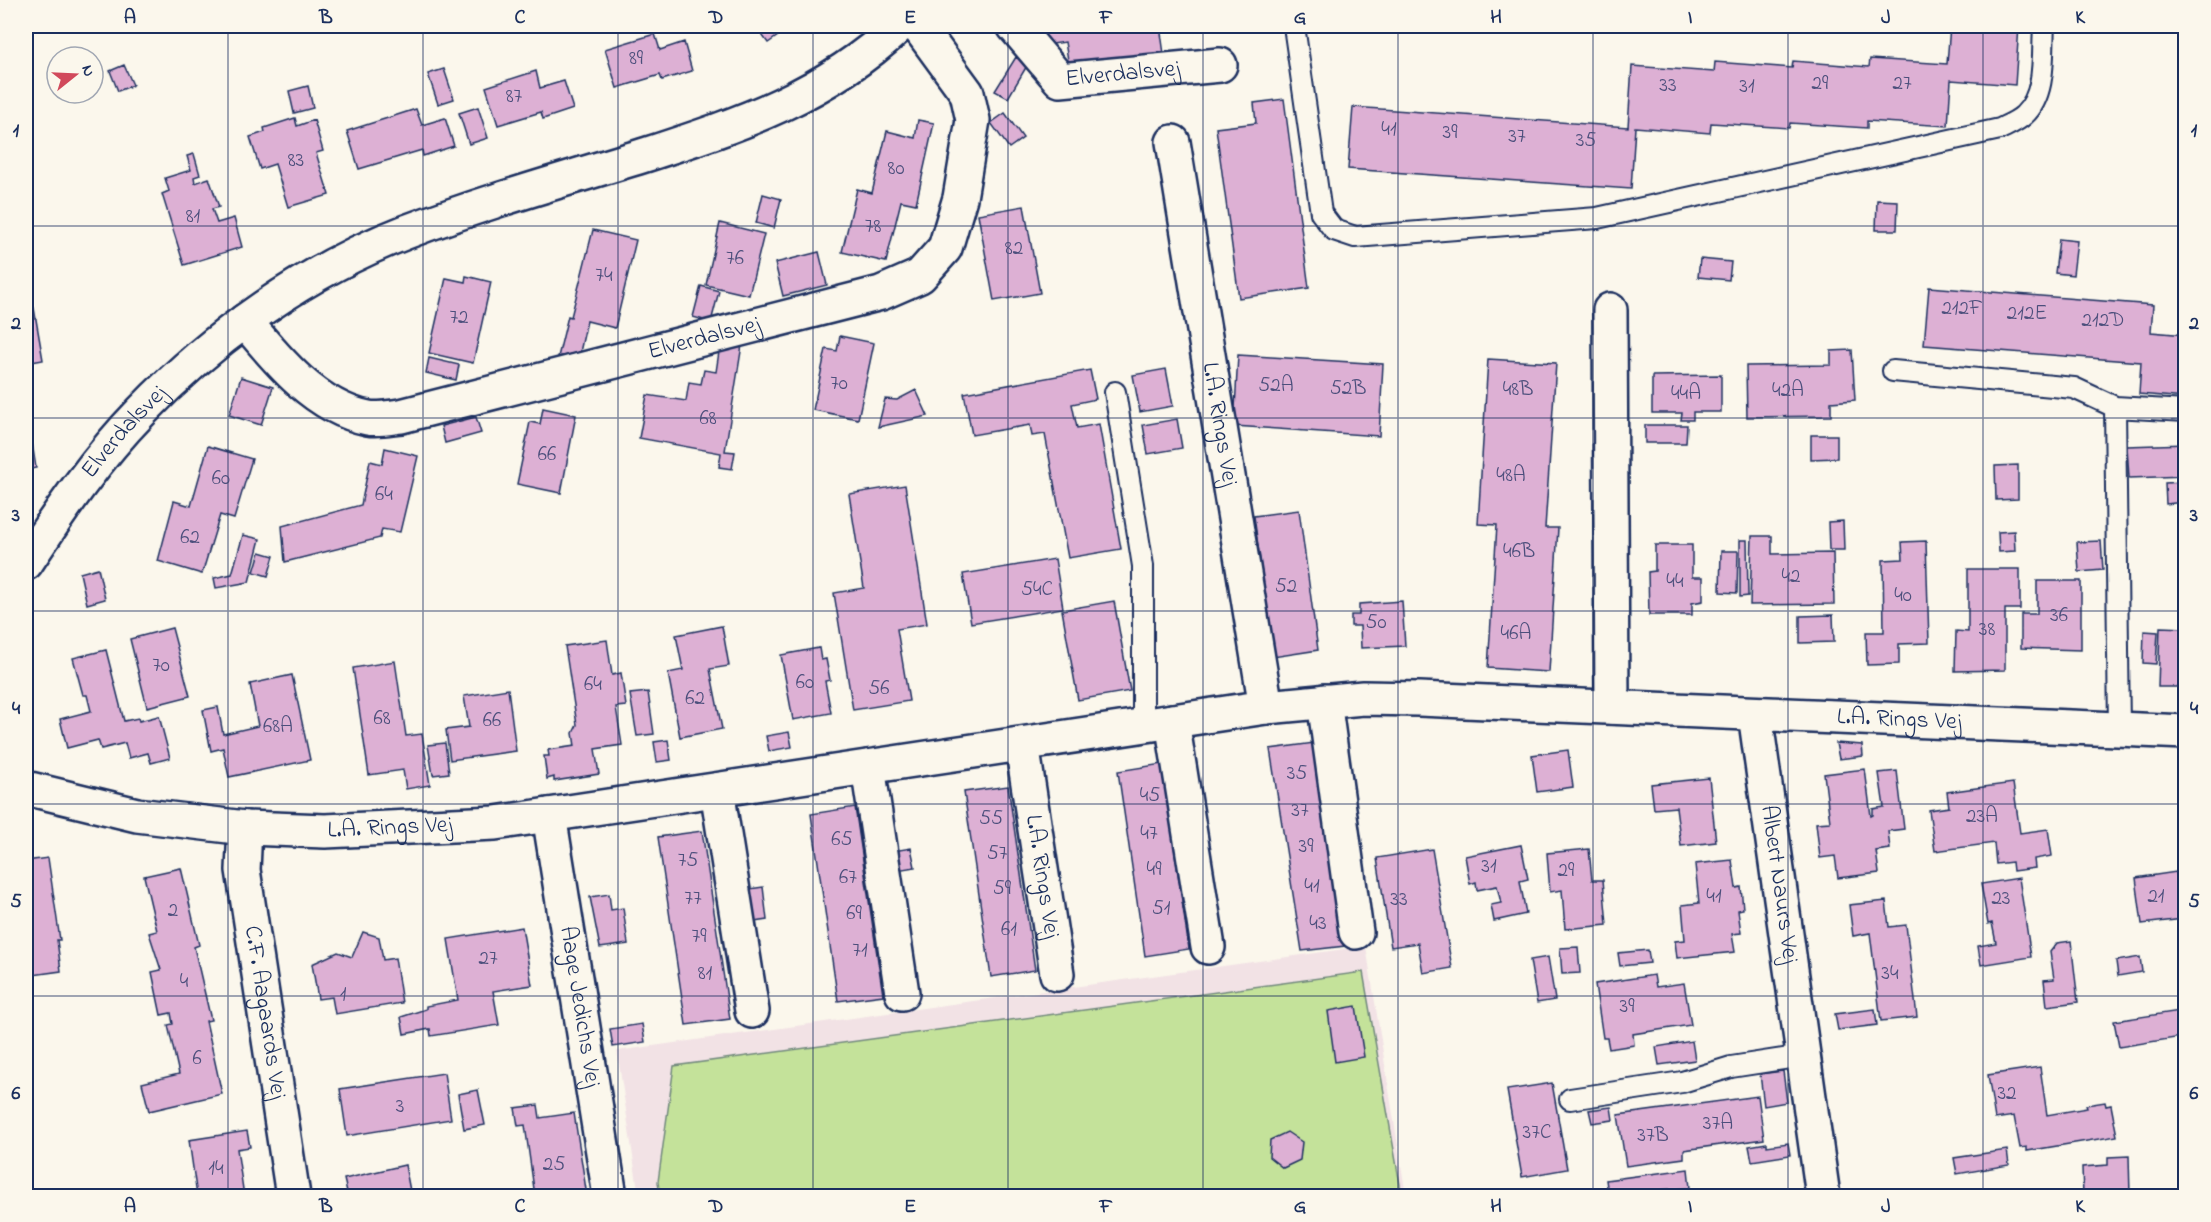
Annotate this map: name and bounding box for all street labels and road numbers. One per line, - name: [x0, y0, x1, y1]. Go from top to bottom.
- street label: Elverdalsvej: [1064, 51, 1183, 97]
- street label: Elverdalsvej: [644, 307, 765, 370]
- street label: L.A. Rings Vej: [1192, 360, 1247, 490]
- street label: Elverdalsvej: [73, 376, 176, 486]
- street label: L.A. Rings Vej: [1836, 699, 1963, 740]
- street label: Albert Naurs Vej: [1751, 803, 1808, 967]
- street label: L.A. Rings Vej: [327, 807, 454, 848]
- street label: L.A. Rings Vej: [1015, 812, 1069, 942]
- street label: C.F. Aagaards Vej: [234, 923, 296, 1103]
- street label: Aage Jedichs Vej: [550, 923, 610, 1091]

